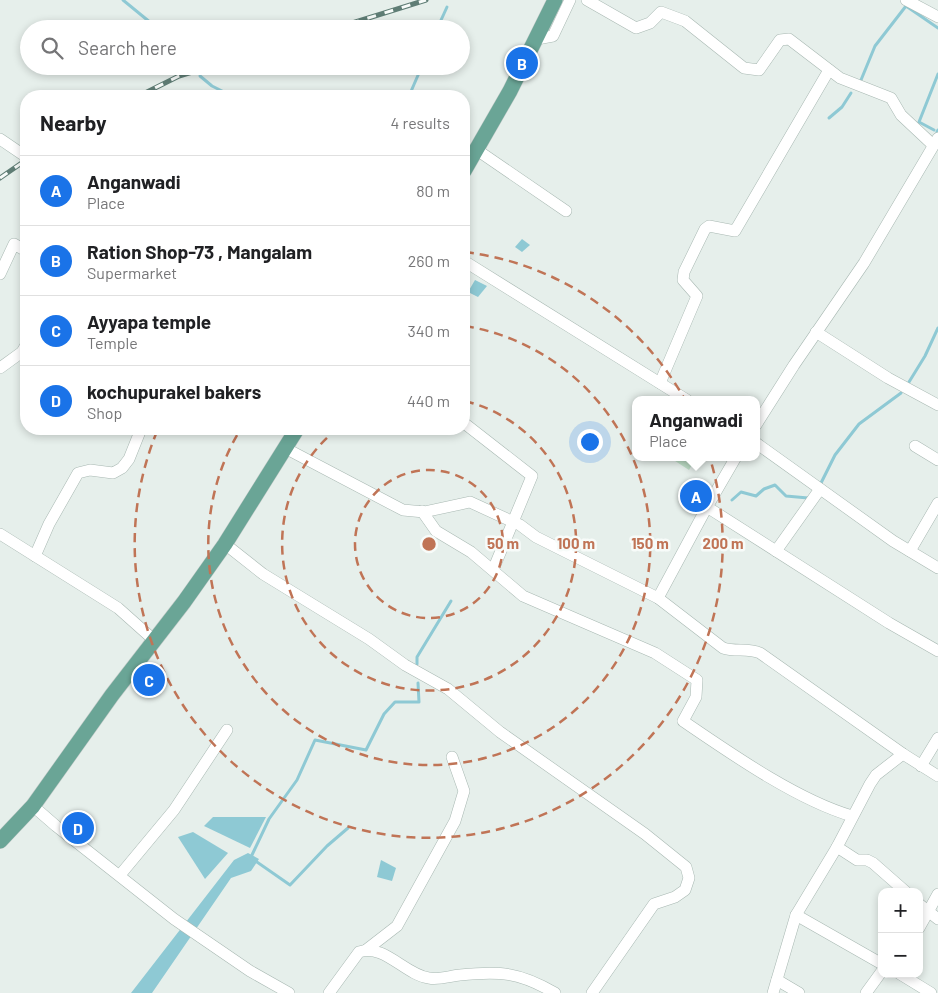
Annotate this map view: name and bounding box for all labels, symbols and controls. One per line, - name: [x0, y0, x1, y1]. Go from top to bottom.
- search box: [20, 20, 470, 75]
- icon: search: [38, 34, 66, 62]
- text: Search here: [78, 36, 177, 59]
- pin: B: [506, 44, 538, 82]
- text: Nearby: [40, 110, 106, 135]
- text: 4 results: [390, 113, 450, 132]
- text: Anganwadi: [87, 170, 181, 193]
- text: A: [51, 181, 61, 200]
- text: 80 m: [416, 181, 450, 200]
- text: Place: [87, 193, 125, 212]
- text: Ration Shop-73 , Mangalam: [87, 240, 312, 263]
- text: B: [51, 251, 61, 270]
- text: 260 m: [408, 251, 450, 270]
- text: Supermarket: [87, 263, 177, 282]
- text: Ayyapa temple: [87, 310, 211, 333]
- text: C: [51, 321, 61, 340]
- text: 340 m: [407, 321, 450, 340]
- text: Temple: [87, 333, 138, 352]
- text: kochupurakel bakers: [87, 380, 261, 403]
- text: D: [51, 391, 61, 410]
- text: 440 m: [407, 391, 450, 410]
- popup: [632, 396, 760, 461]
- text: Shop: [87, 403, 122, 422]
- text: Anganwadi: [649, 408, 743, 431]
- your location: [577, 429, 603, 455]
- text: Place: [649, 431, 687, 450]
- pin: A: [680, 477, 712, 515]
- text: 50 m: [487, 534, 519, 552]
- text: 100 m: [557, 534, 595, 552]
- text: 150 m: [631, 534, 669, 552]
- text: 200 m: [702, 534, 744, 552]
- centre of rings: [420, 535, 438, 553]
- pin: C: [133, 661, 165, 699]
- pin: D: [62, 809, 94, 847]
- map controls: [878, 888, 923, 978]
- button: +: [878, 888, 923, 933]
- button: −: [878, 933, 923, 978]

